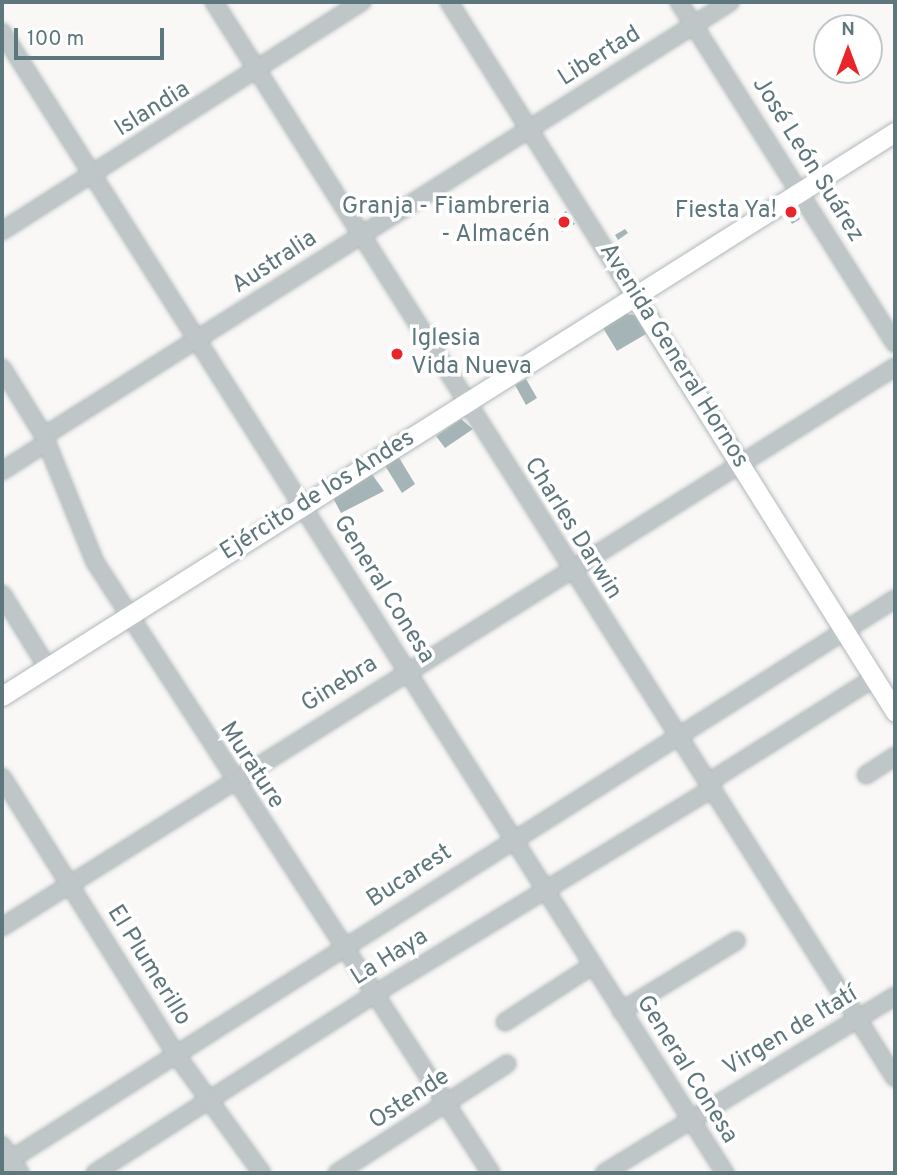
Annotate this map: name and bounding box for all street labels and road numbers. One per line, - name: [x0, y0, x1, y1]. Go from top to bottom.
- street label: Libertad: [554, 21, 646, 93]
- street label: José León Suárez: [745, 72, 869, 248]
- street label: Islandia: [110, 76, 196, 144]
- street label: Australia: [227, 225, 323, 301]
- street label: Avenida General Hornos: [592, 238, 754, 474]
- street label: Ejército de los Andes: [215, 424, 421, 568]
- street label: Charles Darwin: [517, 453, 627, 605]
- street label: General Conesa: [326, 511, 440, 669]
- street label: Ginebra: [297, 650, 383, 720]
- street label: Murature: [212, 717, 290, 815]
- street label: Bucarest: [362, 839, 458, 915]
- street label: El Plumerillo: [100, 900, 196, 1032]
- street label: La Haya: [346, 923, 434, 993]
- street label: Virgen de Itatí: [719, 981, 863, 1083]
- street label: General Conesa: [629, 991, 743, 1149]
- street label: Ostende: [364, 1063, 456, 1137]

